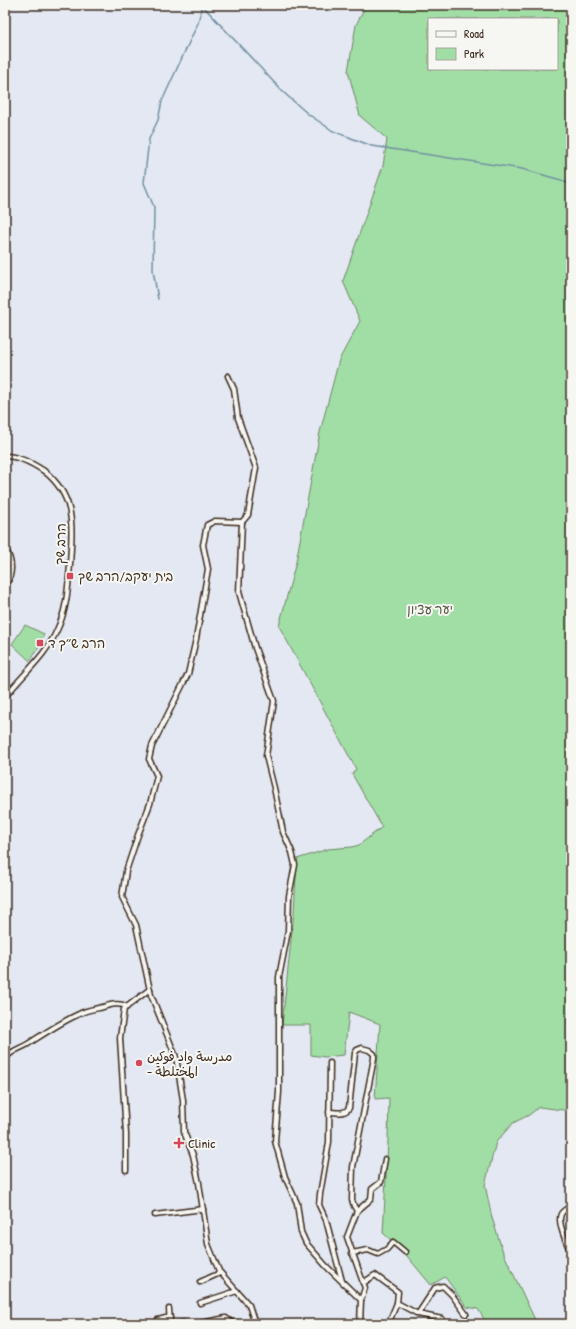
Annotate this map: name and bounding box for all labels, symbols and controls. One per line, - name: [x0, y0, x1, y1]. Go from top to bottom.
- legend: [428, 18, 558, 70]
- text: Road: [464, 25, 484, 42]
- text: Park: [464, 45, 484, 62]
- street label: הרב שך: [50, 523, 70, 565]
- place label: בית יעקב/הרב שך: [78, 567, 173, 585]
- marker: בית יעקב/הרב שך: [65, 571, 75, 581]
- park label: יער עציון: [407, 600, 453, 618]
- place label: הרב ש״ך ד: [48, 634, 105, 652]
- marker: הרב ש״ך ד: [35, 638, 45, 648]
- place label: مدرسة واد فوكين - المختلطة: [147, 1047, 232, 1080]
- marker: مدرسة واد فوكين - المختلطة: [134, 1058, 144, 1068]
- place label: Clinic: [188, 1134, 215, 1152]
- marker: Clinic: [173, 1137, 185, 1149]

